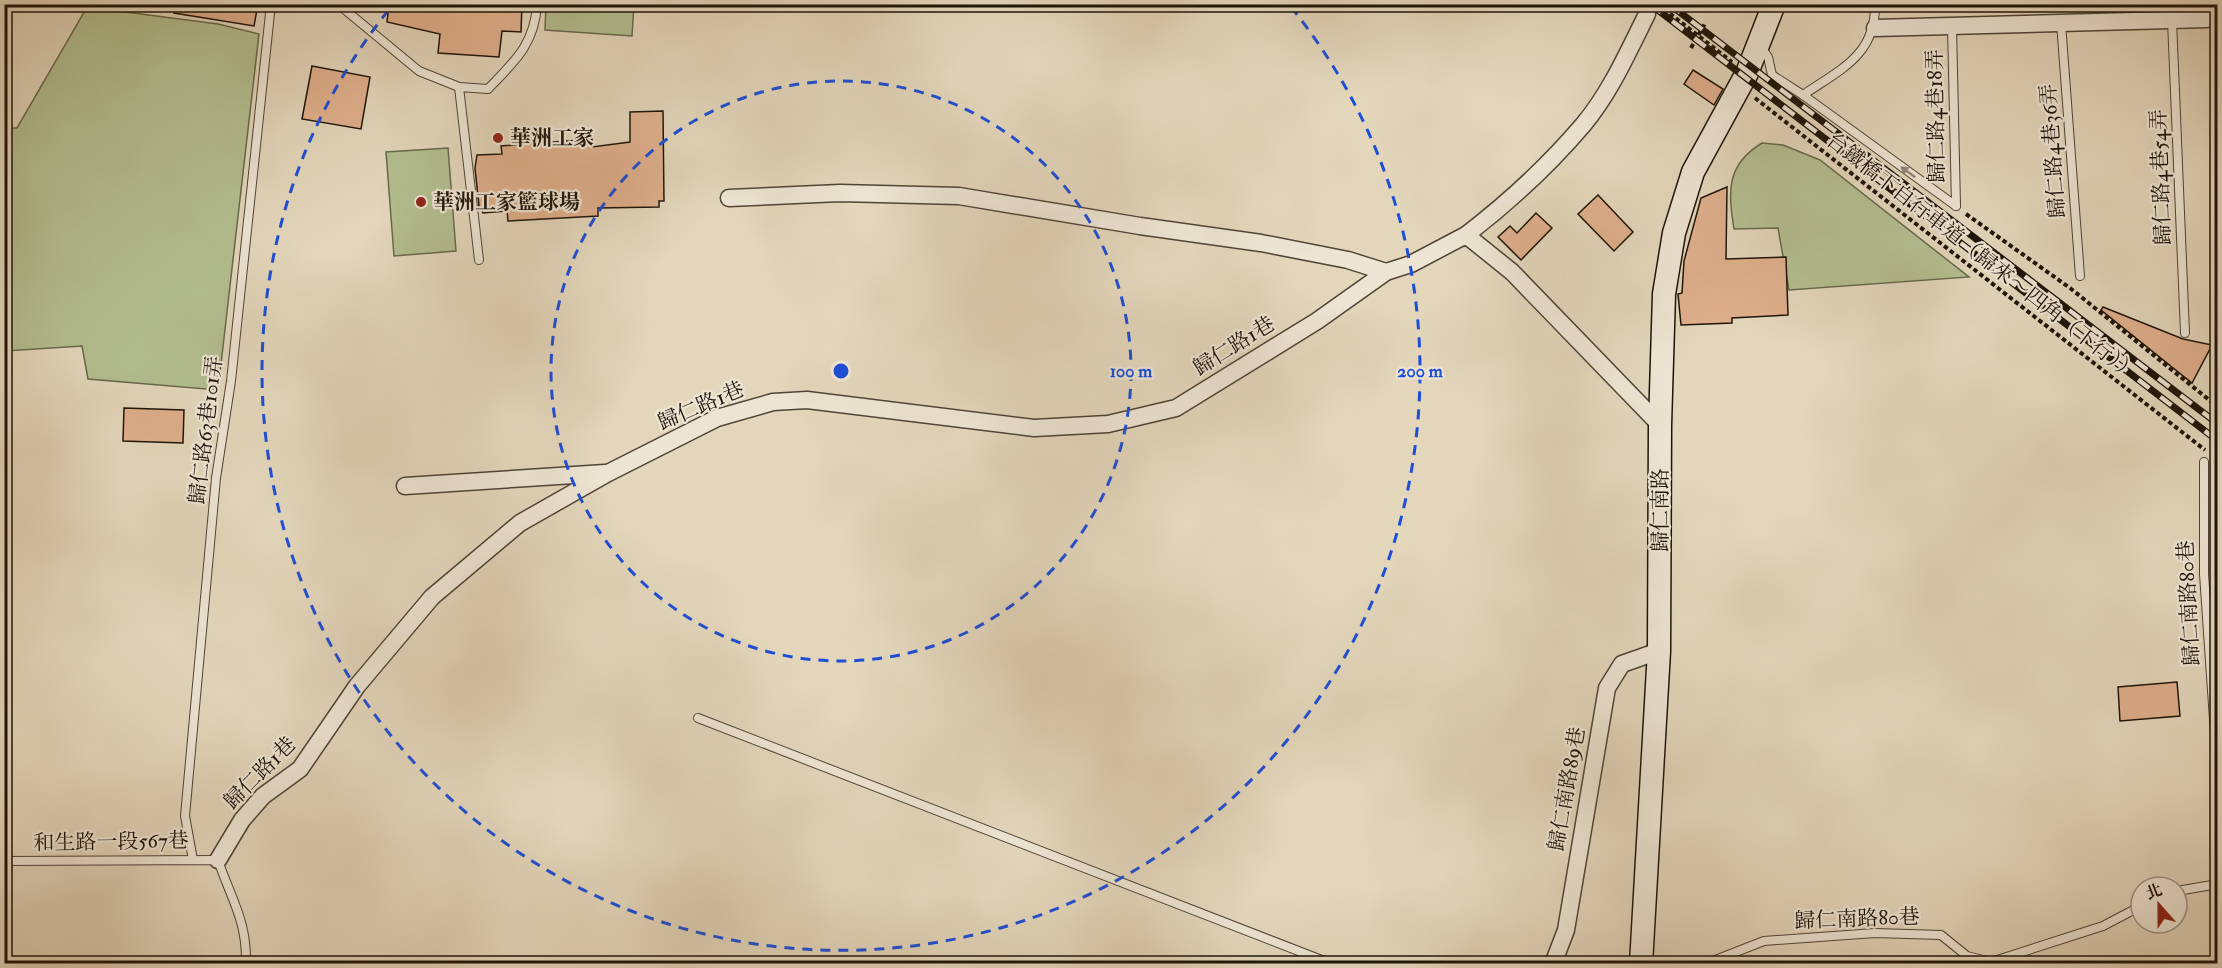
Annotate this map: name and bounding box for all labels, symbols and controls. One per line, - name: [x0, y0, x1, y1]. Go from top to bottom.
- street label: 歸仁路4巷18弄: [1921, 49, 1951, 183]
- street label: 歸仁路4巷36弄: [2035, 83, 2071, 219]
- street label: 歸仁路4巷54弄: [2145, 108, 2177, 246]
- place label: 華洲工家: [510, 125, 594, 152]
- street label: 台鐵橋下自行車道（歸來～四角（下行））: [1821, 127, 2143, 387]
- marker: 華洲工家: [491, 131, 505, 145]
- one-way arrow: [1901, 166, 1916, 178]
- place label: 華洲工家籃球場: [433, 189, 580, 216]
- marker: 華洲工家籃球場: [414, 195, 428, 209]
- street label: 歸仁路1巷: [1188, 310, 1280, 382]
- street label: 歸仁路63巷101弄: [184, 354, 228, 506]
- text: 100 m: [1110, 360, 1153, 383]
- text: 200 m: [1397, 360, 1444, 383]
- centre of rings: [831, 361, 851, 381]
- street label: 歸仁路1巷: [654, 376, 748, 436]
- street label: 歸仁南路: [1647, 468, 1674, 552]
- street label: 歸仁南路80巷: [2172, 540, 2206, 666]
- street label: 歸仁南路89巷: [1543, 725, 1591, 853]
- street label: 歸仁路1巷: [218, 731, 302, 815]
- street label: 和生路一段567巷: [33, 827, 189, 857]
- north arrow: [2129, 875, 2189, 935]
- text: 北: [2143, 880, 2165, 904]
- street label: 歸仁南路80巷: [1794, 903, 1920, 935]

